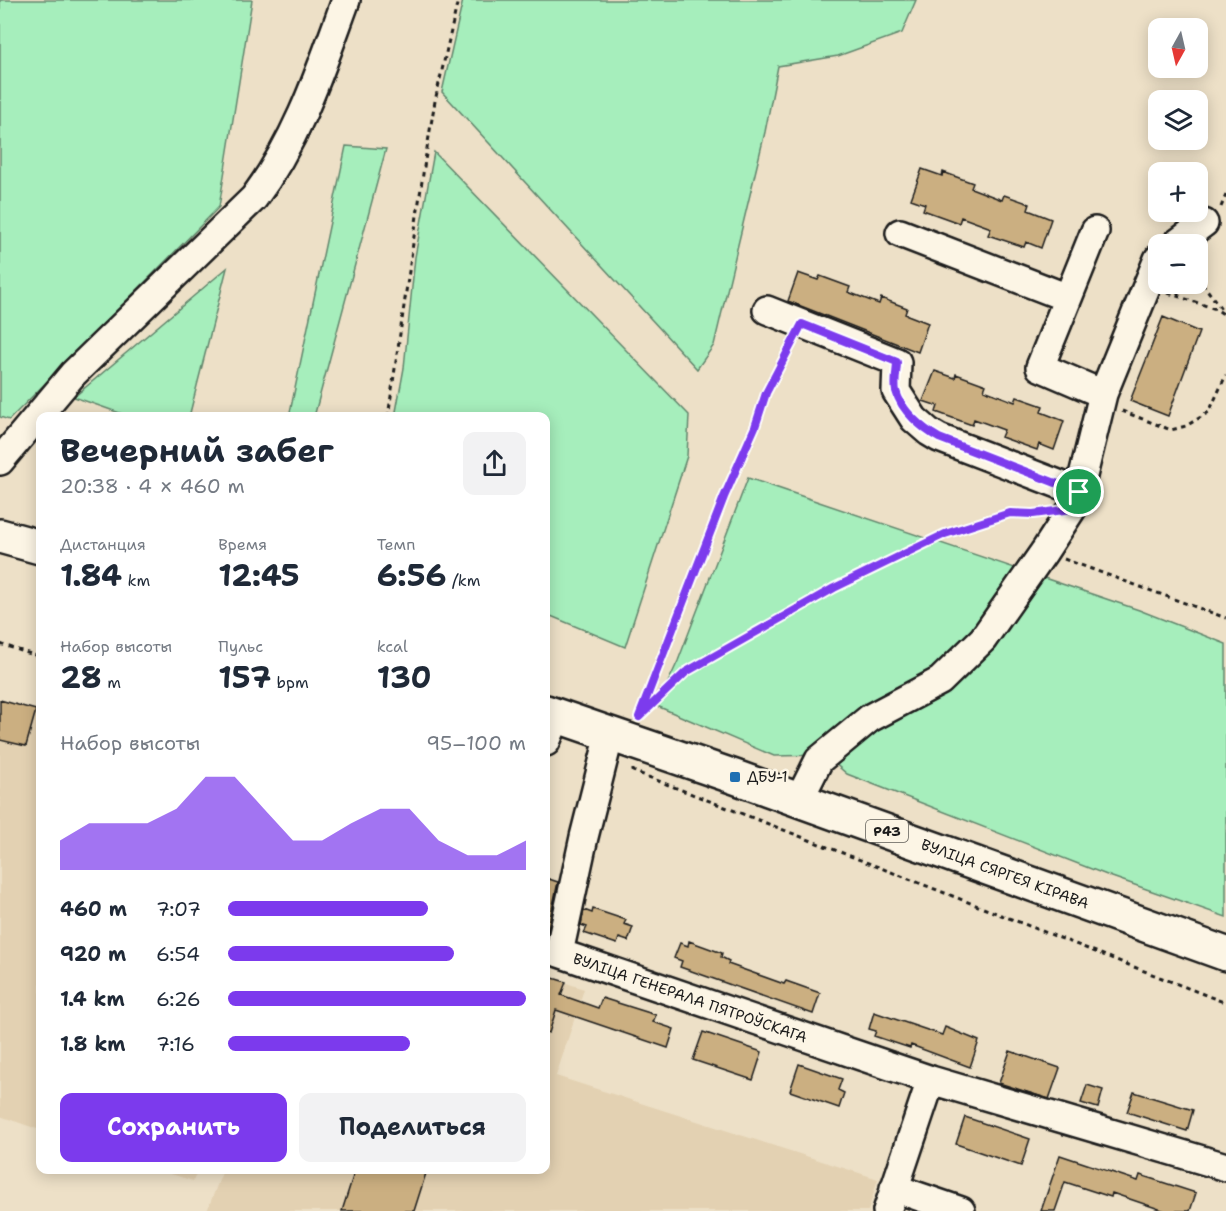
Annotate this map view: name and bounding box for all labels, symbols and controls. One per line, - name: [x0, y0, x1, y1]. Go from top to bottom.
- north arrow: [1148, 18, 1208, 78]
- map controls: [1148, 18, 1208, 294]
- button: layers: [1148, 90, 1208, 150]
- button: +: [1148, 162, 1208, 222]
- button: −: [1148, 234, 1208, 294]
- text: Вечерний забег: [60, 428, 334, 473]
- button: share: [463, 432, 526, 495]
- pin: [1053, 466, 1104, 517]
- text: 20:38 · 4 × 460 m: [60, 473, 245, 499]
- icon: arrive: [1062, 475, 1095, 508]
- text: Дистанция: [60, 534, 146, 555]
- text: Время: [218, 534, 267, 555]
- text: Темп: [377, 534, 415, 555]
- text: 1.84: [60, 555, 122, 596]
- text: 12:45: [218, 555, 299, 596]
- text: 6:56: [377, 555, 446, 596]
- text: km: [122, 570, 150, 591]
- text: /km: [446, 570, 480, 591]
- text: Набор высоты: [60, 636, 172, 657]
- text: Пульс: [218, 636, 263, 657]
- text: kcal: [377, 636, 408, 657]
- text: 28: [60, 657, 102, 698]
- text: 157: [218, 657, 271, 698]
- text: 130: [377, 657, 432, 698]
- text: m: [102, 672, 121, 693]
- text: bpm: [271, 672, 309, 693]
- text: Набор высоты: [60, 730, 200, 756]
- text: 95–100 m: [426, 730, 526, 756]
- place label: ДБУ-1: [747, 767, 788, 787]
- marker: ДБУ-1: [728, 770, 742, 784]
- road number: Р43: [866, 820, 908, 842]
- street label: ВУЛІЦА СЯРГЕЯ КІРАВА: [918, 834, 1092, 914]
- text: 460 m: [60, 896, 127, 922]
- text: 7:07: [156, 896, 201, 922]
- text: 920 m: [60, 941, 126, 967]
- text: 6:54: [156, 941, 200, 967]
- street label: ВУЛІЦА ГЕНЕРАЛА ПЯТРОЎСКАГА: [570, 948, 810, 1048]
- text: 1.4 km: [60, 986, 125, 1012]
- text: 6:26: [156, 986, 201, 1012]
- text: 1.8 km: [60, 1031, 126, 1057]
- text: 7:16: [156, 1031, 195, 1057]
- button: Сохранить: [60, 1093, 287, 1162]
- button: Поделиться: [299, 1093, 526, 1162]

